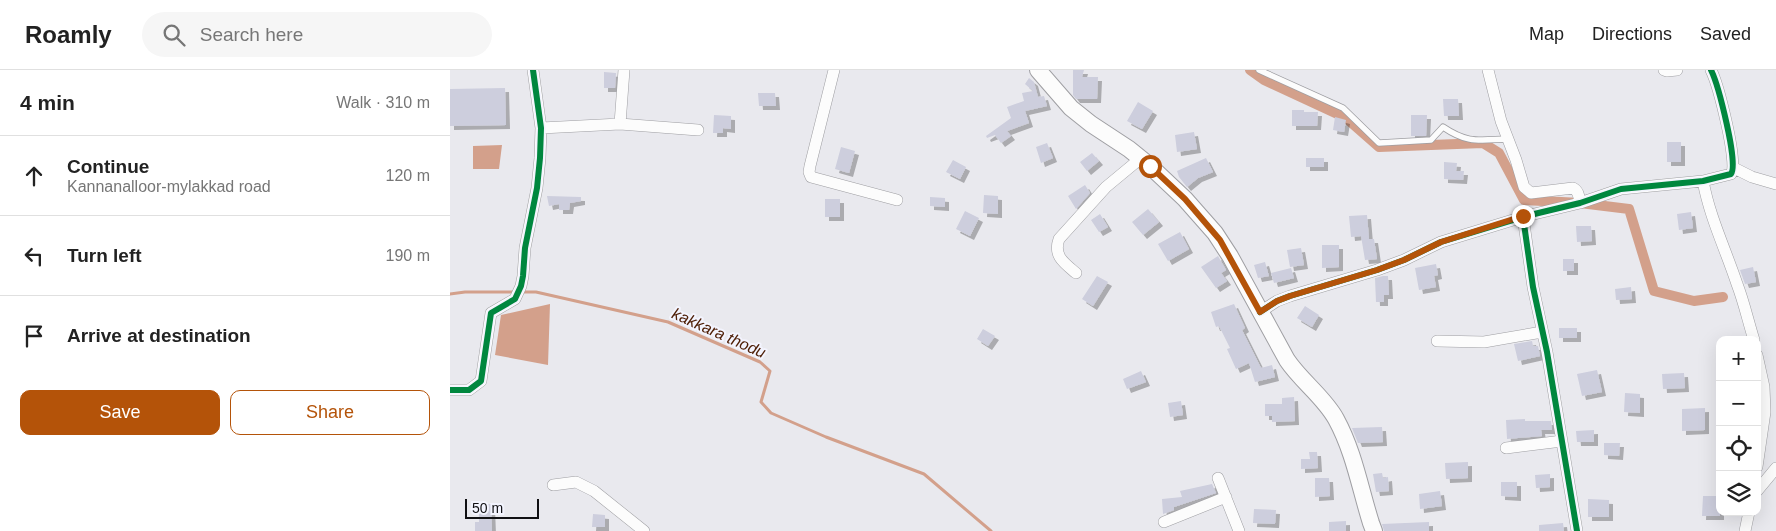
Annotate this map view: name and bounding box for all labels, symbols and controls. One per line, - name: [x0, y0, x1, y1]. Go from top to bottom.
- search box: [142, 12, 492, 57]
- text: Roamly: [25, 21, 112, 48]
- icon: search: [160, 21, 188, 49]
- text: Search here: [200, 24, 303, 45]
- text: Map: [1529, 24, 1564, 44]
- text: Directions: [1592, 24, 1672, 44]
- text: Saved: [1700, 24, 1751, 44]
- text: 4 min: [20, 91, 75, 114]
- text: Walk · 310 m: [336, 94, 430, 111]
- route start: [1139, 155, 1162, 178]
- text: Continue: [67, 156, 149, 177]
- icon: ahead: [20, 162, 48, 190]
- text: 120 m: [386, 167, 430, 184]
- text: Kannanalloor-mylakkad road: [67, 178, 271, 195]
- route end: [1512, 205, 1535, 228]
- icon: left: [20, 242, 48, 270]
- text: Turn left: [67, 245, 142, 266]
- text: 190 m: [386, 247, 430, 264]
- water label: kakkara thodu: [670, 305, 768, 361]
- icon: arrive: [20, 322, 48, 350]
- text: Arrive at destination: [67, 325, 251, 346]
- map controls: [1716, 336, 1761, 516]
- button: +: [1716, 336, 1761, 381]
- button: −: [1716, 381, 1761, 426]
- button: Save: [20, 390, 220, 435]
- button: Share: [230, 390, 430, 435]
- button: locate: [1716, 426, 1761, 471]
- button: layers: [1716, 471, 1761, 516]
- scale bar: [465, 496, 539, 519]
- text: 50 m: [472, 500, 503, 516]

